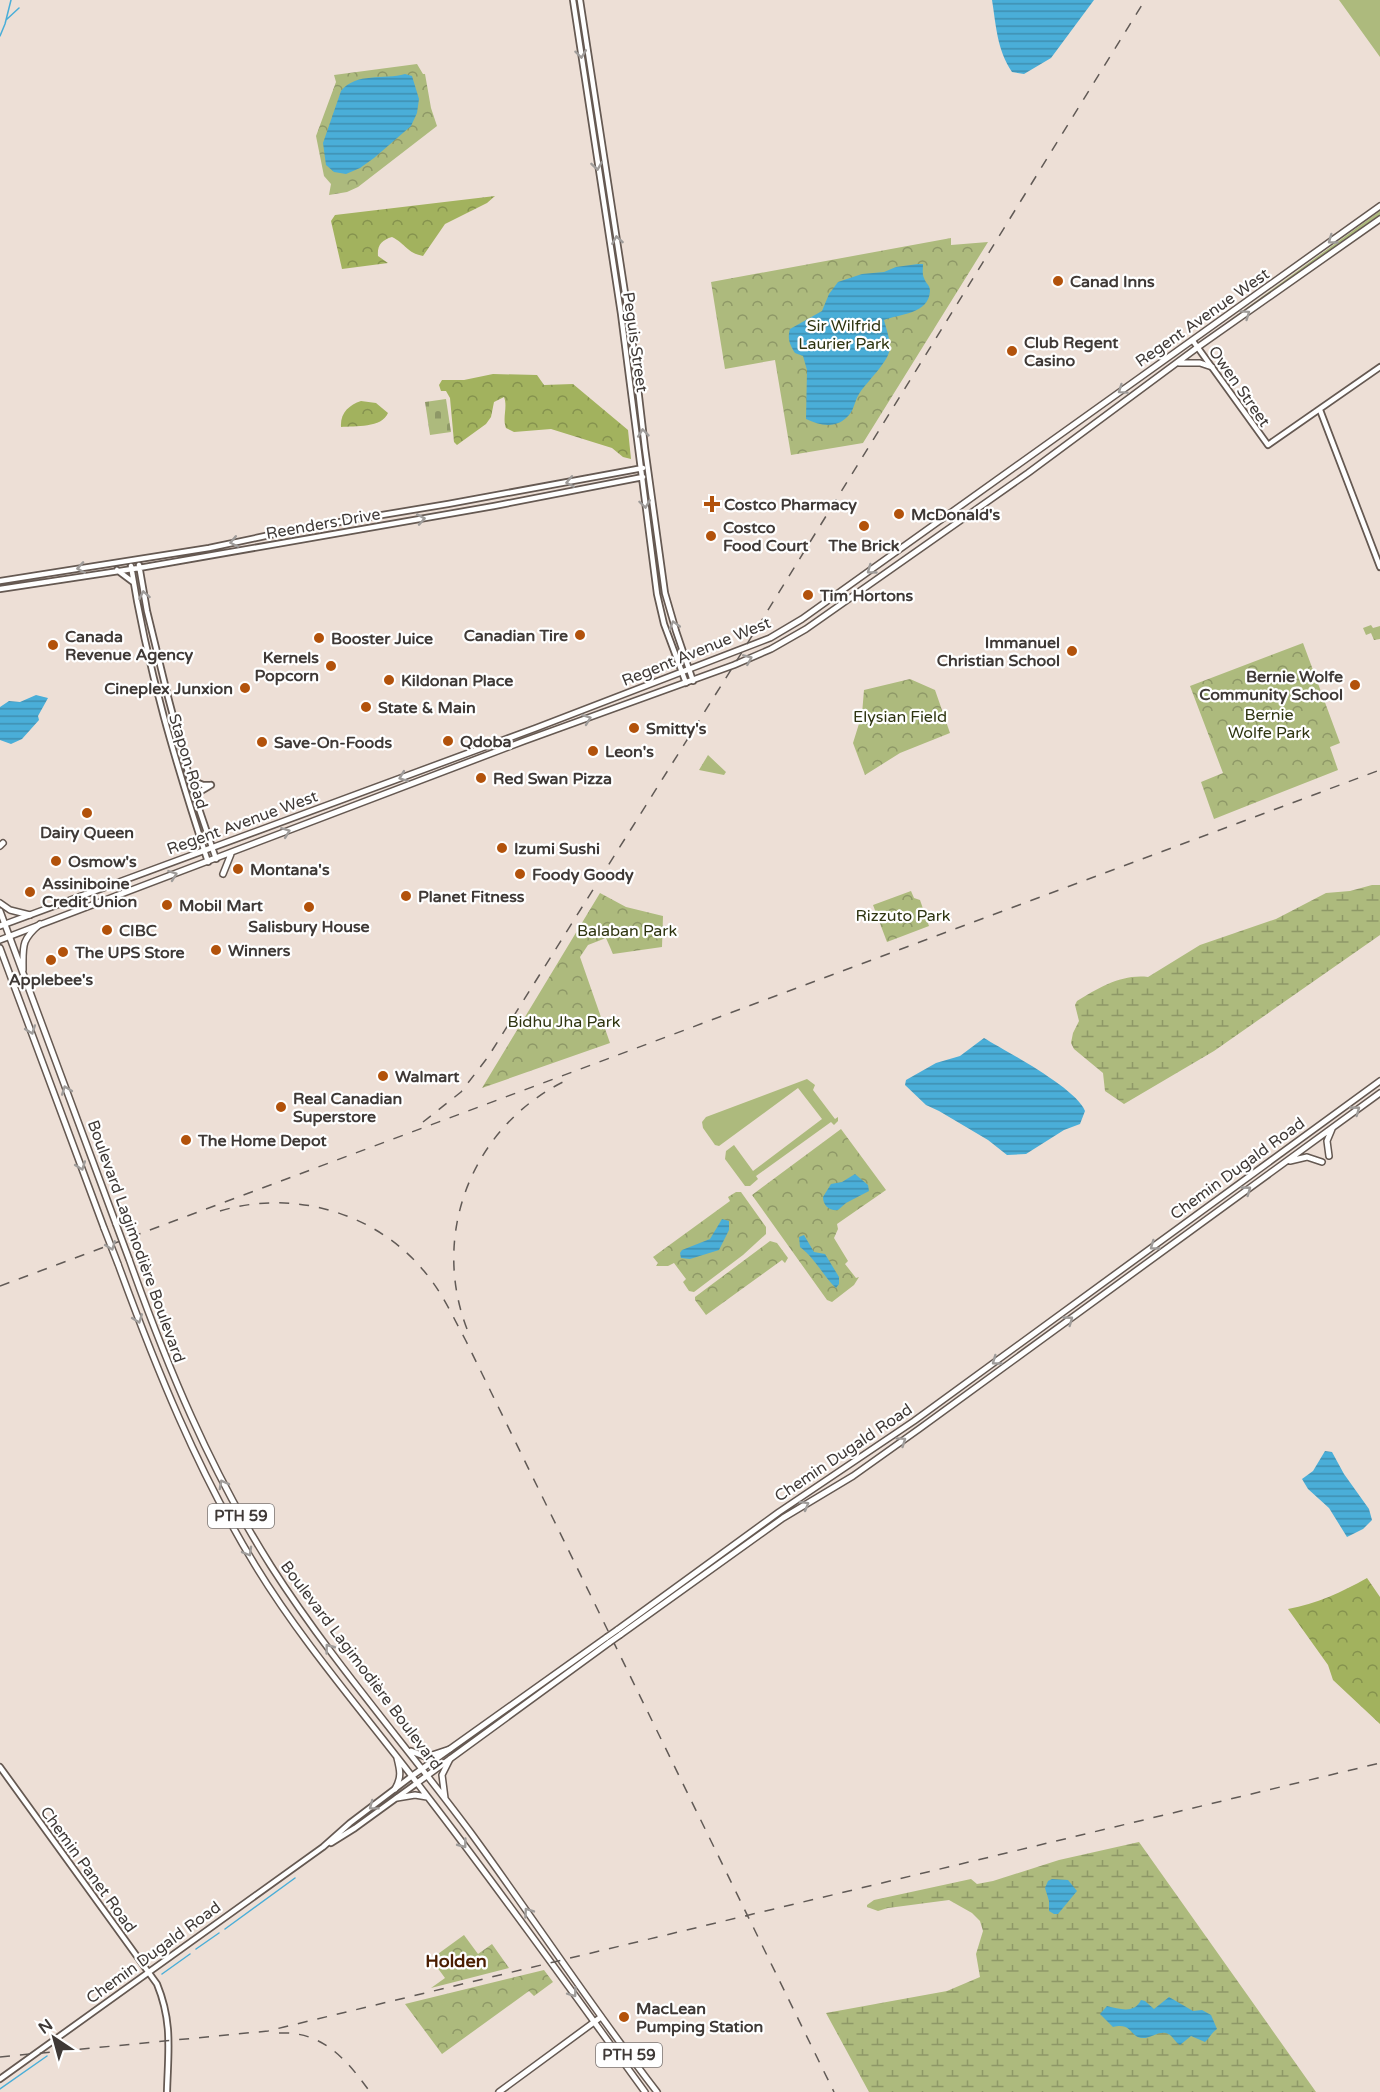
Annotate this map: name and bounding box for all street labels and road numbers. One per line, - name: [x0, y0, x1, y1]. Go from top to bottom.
- street label: Regent Avenue West: [1132, 264, 1273, 372]
- street label: Peguis Street: [618, 291, 652, 394]
- street label: Owen Street: [1204, 342, 1274, 431]
- street label: Reenders Drive: [264, 504, 382, 544]
- street label: Regent Avenue West: [619, 613, 774, 691]
- street label: Stapon Road: [164, 711, 212, 811]
- street label: Regent Avenue West: [164, 786, 321, 860]
- street label: Chemin Dugald Road: [1166, 1113, 1309, 1224]
- street label: Boulevard Lagimodière Boulevard: [83, 1117, 189, 1365]
- street label: Chemin Dugald Road: [771, 1399, 916, 1506]
- road number: PTH 59: [208, 1504, 274, 1528]
- street label: Boulevard Lagimodière Boulevard: [276, 1557, 446, 1774]
- street label: Chemin Panet Road: [36, 1803, 141, 1937]
- street label: Chemin Dugald Road: [82, 1897, 225, 2008]
- road number: PTH 59: [596, 2043, 662, 2067]

